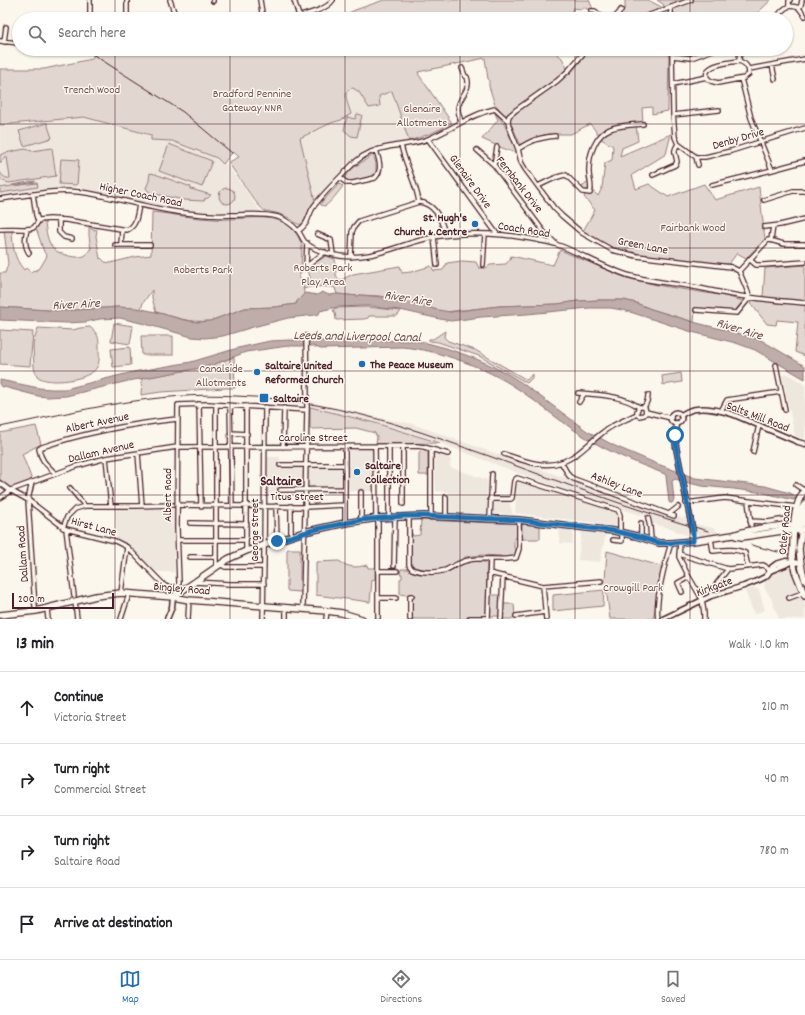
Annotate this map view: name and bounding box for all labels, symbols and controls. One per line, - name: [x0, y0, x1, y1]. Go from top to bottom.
- search box: [12, 12, 793, 56]
- icon: search: [26, 23, 48, 45]
- text: Search here: [58, 23, 126, 45]
- park label: Trench Wood: [64, 82, 120, 99]
- park label: Bradford Pennine Gateway NNR: [213, 86, 291, 117]
- park label: Glenaire Allotments: [397, 101, 447, 132]
- street label: Denby Drive: [711, 124, 766, 155]
- street label: Glenaire Drive: [444, 151, 495, 212]
- street label: Fernbank Drive: [491, 153, 546, 217]
- street label: Higher Coach Road: [98, 178, 184, 213]
- place label: St. Hugh's Church & Centre: [394, 210, 468, 241]
- street label: Coach Road: [497, 218, 551, 243]
- marker: St. Hugh's Church & Centre: [470, 219, 480, 229]
- park label: Fairbank Wood: [661, 220, 725, 237]
- street label: Green Lane: [616, 233, 669, 260]
- park label: Roberts Park Play Area: [294, 260, 352, 291]
- park label: Roberts Park: [174, 262, 232, 279]
- water label: River Aire: [383, 286, 434, 313]
- water label: River Aire: [52, 295, 102, 316]
- water label: River Aire: [714, 314, 766, 347]
- water label: Leeds and Liverpool Canal: [293, 327, 422, 348]
- place label: The Peace Museum: [370, 357, 454, 374]
- place label: Saltaire United Reformed Church: [265, 358, 344, 389]
- marker: The Peace Museum: [357, 359, 367, 369]
- park label: Canalside Allotments: [196, 361, 246, 392]
- marker: Saltaire United Reformed Church: [252, 367, 262, 377]
- place label: Saltaire: [273, 391, 309, 408]
- marker: Saltaire: [258, 392, 270, 404]
- street label: Salts Mill Road: [724, 398, 791, 437]
- street label: Albert Avenue: [64, 408, 131, 438]
- route start: [666, 426, 684, 444]
- street label: Caroline Street: [278, 430, 348, 447]
- street label: Dallam Avenue: [67, 437, 136, 468]
- place label: Saltaire Collection: [365, 458, 410, 489]
- marker: Saltaire Collection: [352, 467, 362, 477]
- street label: Albert Road: [160, 468, 177, 522]
- street label: Ashley Lane: [588, 468, 645, 503]
- district label: Saltaire: [260, 472, 302, 492]
- street label: Titus Street: [270, 489, 324, 506]
- street label: George Street: [247, 498, 264, 562]
- street label: Otley Road: [775, 505, 796, 556]
- street label: Hirst Lane: [69, 513, 118, 542]
- street label: Dallam Road: [13, 525, 34, 583]
- route end: [268, 532, 286, 550]
- street label: Kirkgate: [694, 573, 735, 602]
- street label: Bingley Road: [153, 579, 211, 600]
- park label: Crowgill Park: [603, 580, 663, 597]
- scale bar: [12, 591, 114, 610]
- text: 200 m: [18, 592, 45, 608]
- text: 13 min: [16, 633, 54, 657]
- text: Walk · 1.0 km: [729, 636, 789, 655]
- text: Continue: [54, 687, 103, 709]
- icon: ahead: [16, 697, 38, 719]
- text: 210 m: [761, 698, 789, 717]
- text: Victoria Street: [54, 709, 126, 728]
- text: Turn right: [54, 759, 110, 781]
- icon: right: [16, 769, 38, 791]
- text: 40 m: [765, 770, 789, 789]
- text: Commercial Street: [54, 781, 146, 800]
- text: Turn right: [54, 831, 110, 853]
- icon: right: [16, 841, 38, 863]
- text: 780 m: [760, 842, 789, 861]
- text: Saltaire Road: [54, 853, 120, 872]
- icon: arrive: [16, 913, 38, 935]
- text: Arrive at destination: [54, 913, 172, 935]
- tab: Map: [119, 968, 141, 1008]
- tab: Directions: [380, 968, 422, 1008]
- tab: Saved: [661, 968, 686, 1008]

